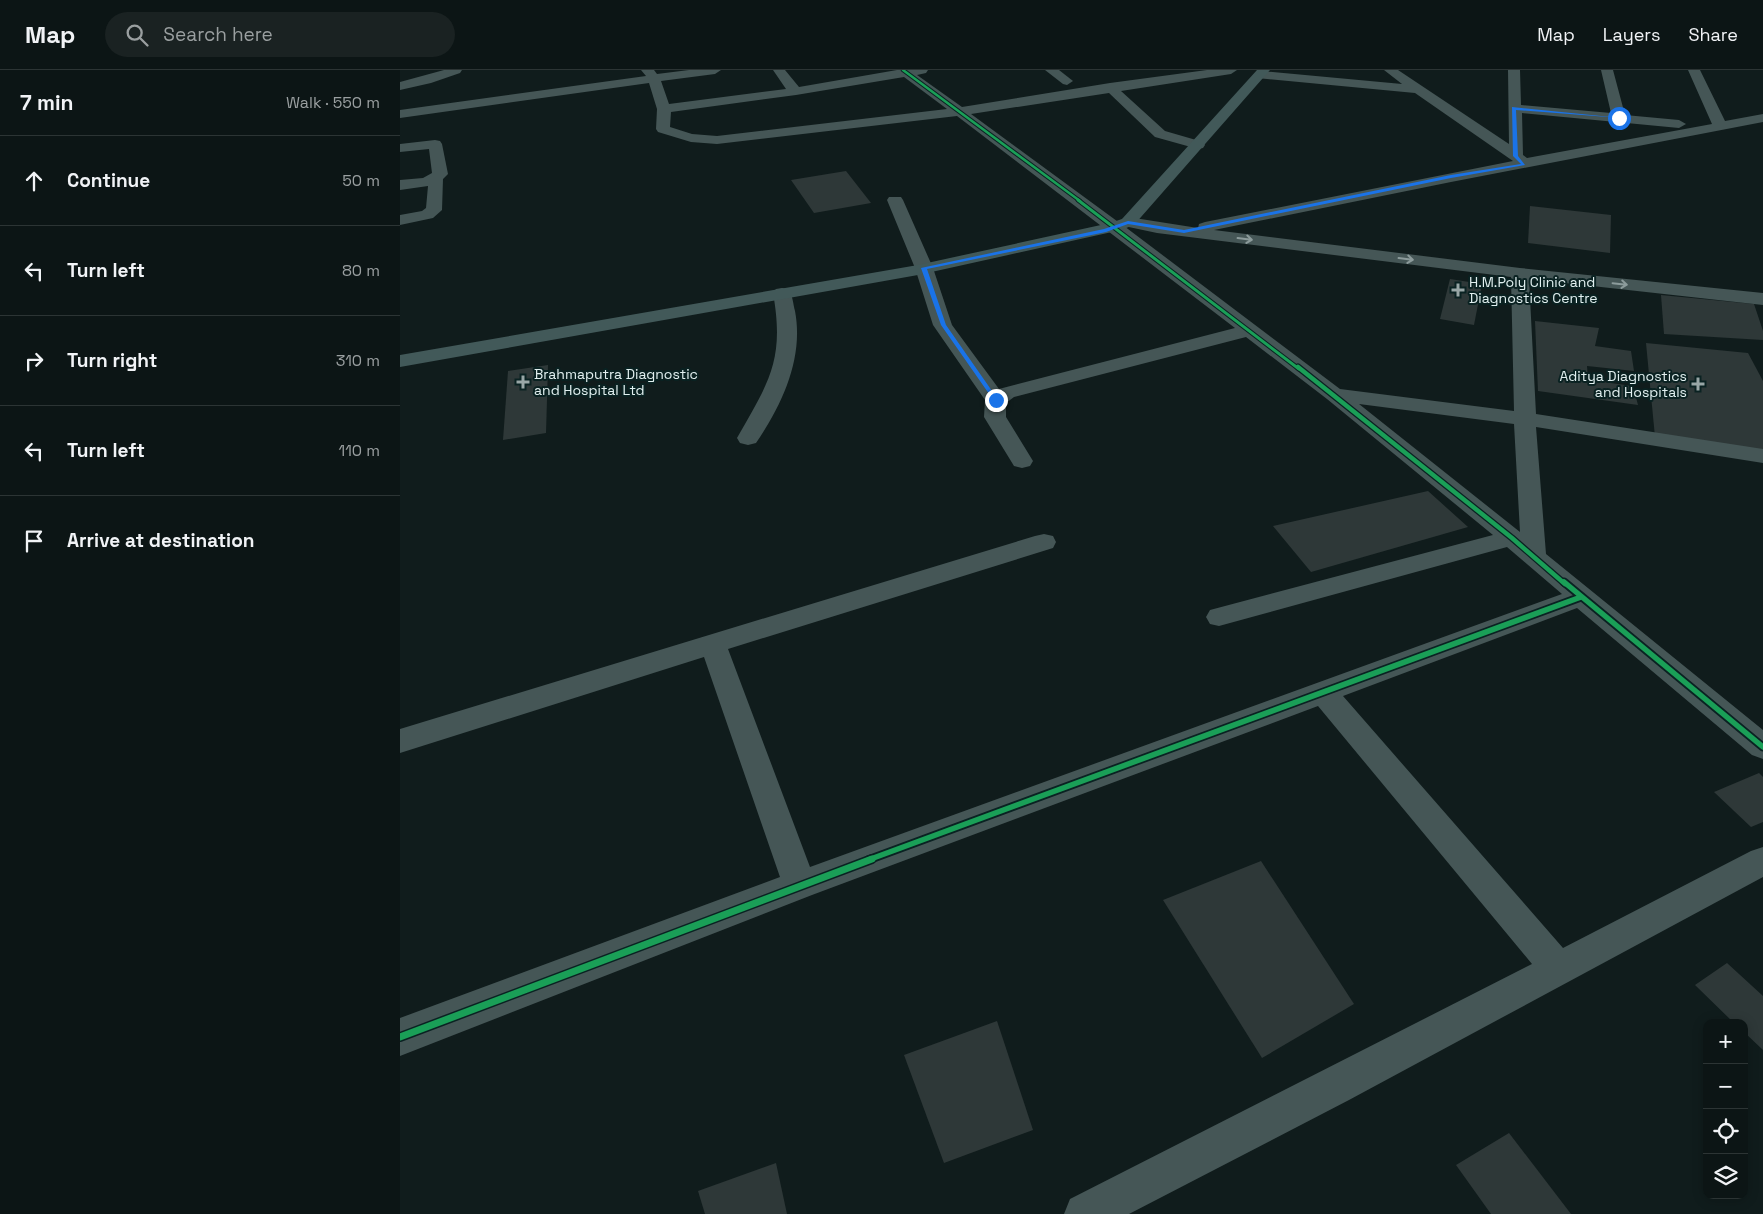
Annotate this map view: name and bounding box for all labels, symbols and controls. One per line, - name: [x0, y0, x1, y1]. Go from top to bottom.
- search box: [105, 12, 455, 57]
- text: Map: [25, 19, 75, 50]
- icon: search: [123, 21, 151, 49]
- text: Search here: [163, 22, 273, 47]
- text: Map: [1537, 23, 1575, 46]
- text: Layers: [1603, 23, 1660, 46]
- text: Share: [1688, 23, 1738, 46]
- text: 7 min: [20, 89, 73, 116]
- text: Walk · 550 m: [286, 92, 380, 113]
- route start: [1608, 107, 1631, 130]
- icon: ahead: [20, 167, 48, 195]
- text: Continue: [67, 168, 150, 193]
- text: 50 m: [342, 170, 380, 191]
- one-way arrow: [1237, 235, 1253, 245]
- one-way arrow: [1398, 255, 1414, 265]
- icon: left: [20, 257, 48, 285]
- text: Turn left: [67, 258, 145, 283]
- text: 80 m: [342, 260, 380, 281]
- place label: H.M.Poly Clinic and Diagnostics Centre: [1469, 273, 1598, 307]
- one-way arrow: [1611, 279, 1627, 289]
- marker: H.M.Poly Clinic and Diagnostics Centre: [1451, 283, 1465, 297]
- icon: right: [20, 347, 48, 375]
- text: Turn right: [67, 348, 157, 373]
- text: 310 m: [336, 350, 380, 371]
- place label: Brahmaputra Diagnostic and Hospital Ltd: [534, 365, 698, 399]
- place label: Aditya Diagnostics and Hospitals: [1559, 367, 1687, 401]
- marker: Brahmaputra Diagnostic and Hospital Ltd: [516, 375, 530, 389]
- marker: Aditya Diagnostics and Hospitals: [1691, 377, 1705, 391]
- route end: [985, 389, 1008, 412]
- icon: left: [20, 437, 48, 465]
- text: Turn left: [67, 438, 145, 463]
- text: 110 m: [338, 440, 380, 461]
- icon: arrive: [20, 527, 48, 555]
- text: Arrive at destination: [67, 528, 255, 553]
- map controls: [1703, 1019, 1748, 1199]
- button: +: [1703, 1019, 1748, 1064]
- button: −: [1703, 1064, 1748, 1109]
- button: locate: [1703, 1109, 1748, 1154]
- button: layers: [1703, 1154, 1748, 1199]

